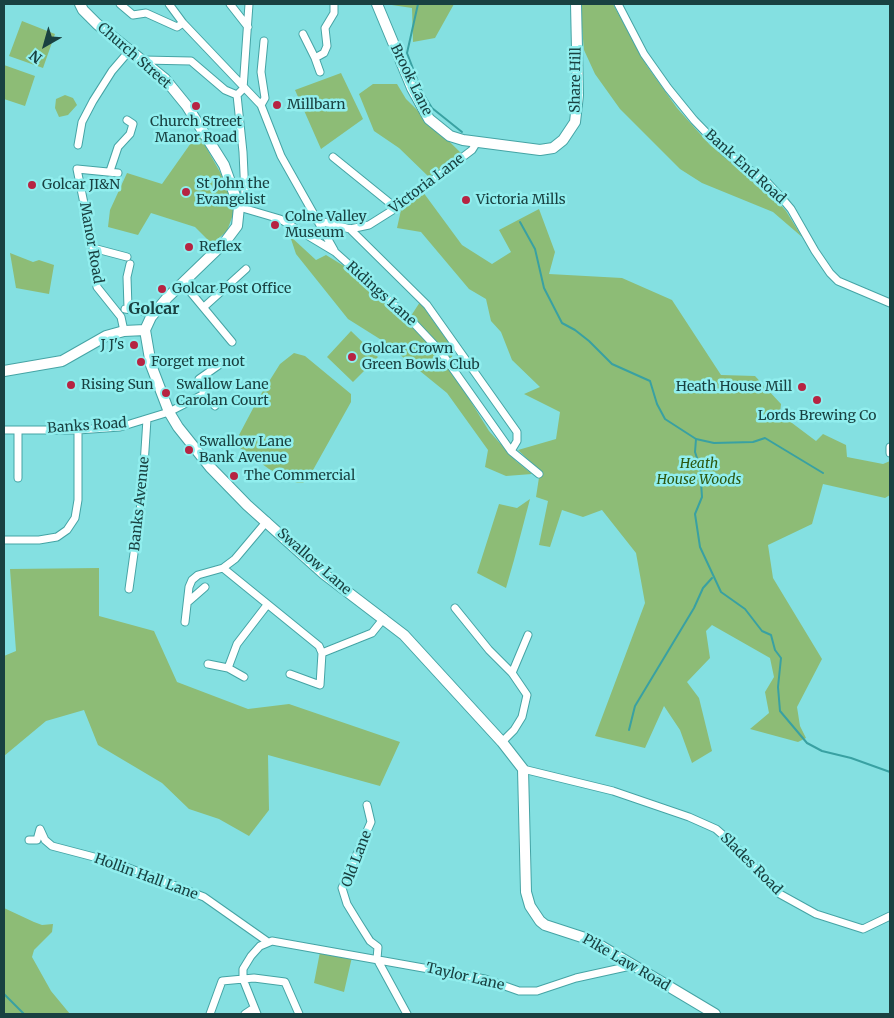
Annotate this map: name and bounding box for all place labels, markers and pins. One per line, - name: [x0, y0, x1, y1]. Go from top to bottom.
- place label: Millbarn: [287, 97, 346, 113]
- marker: Millbarn: [271, 99, 283, 111]
- marker: Church Street Manor Road: [190, 100, 202, 112]
- place label: Church Street Manor Road: [150, 114, 242, 146]
- place label: St John the Evangelist: [196, 176, 270, 208]
- place label: Golcar JI&N: [42, 177, 120, 193]
- marker: Golcar JI&N: [26, 179, 38, 191]
- marker: St John the Evangelist: [180, 186, 192, 198]
- place label: Victoria Mills: [476, 192, 566, 208]
- marker: Victoria Mills: [460, 194, 472, 206]
- place label: Colne Valley Museum: [285, 209, 367, 242]
- marker: Colne Valley Museum: [269, 219, 281, 231]
- place label: Reflex: [199, 239, 242, 255]
- marker: Reflex: [183, 241, 195, 253]
- place label: Golcar Post Office: [172, 281, 291, 297]
- marker: Golcar Post Office: [156, 283, 168, 295]
- place label: J J's: [100, 337, 124, 353]
- marker: J J's: [128, 339, 140, 351]
- place label: Golcar Crown Green Bowls Club: [362, 341, 480, 374]
- marker: Golcar Crown Green Bowls Club: [346, 351, 358, 363]
- place label: Forget me not: [151, 354, 245, 370]
- marker: Forget me not: [135, 356, 147, 368]
- place label: Rising Sun: [81, 377, 154, 393]
- place label: Swallow Lane Carolan Court: [176, 377, 269, 410]
- marker: Rising Sun: [65, 379, 77, 391]
- place label: Heath House Mill: [676, 379, 792, 395]
- marker: Heath House Mill: [796, 381, 808, 393]
- marker: Swallow Lane Carolan Court: [160, 387, 172, 399]
- marker: Lords Brewing Co: [811, 394, 823, 406]
- place label: Lords Brewing Co: [758, 408, 876, 424]
- place label: Swallow Lane Bank Avenue: [199, 434, 292, 467]
- marker: Swallow Lane Bank Avenue: [183, 444, 195, 456]
- place label: The Commercial: [244, 468, 355, 484]
- marker: The Commercial: [228, 470, 240, 482]

